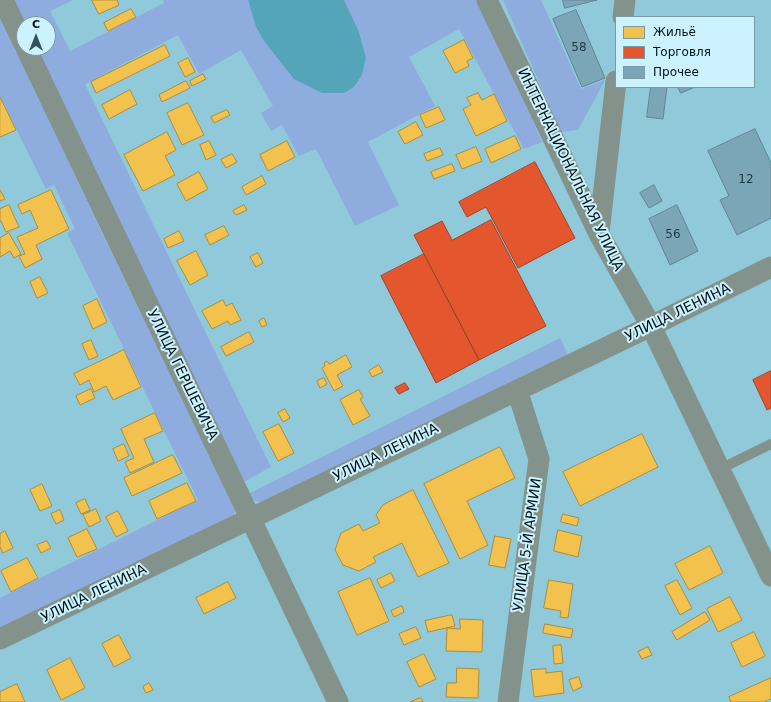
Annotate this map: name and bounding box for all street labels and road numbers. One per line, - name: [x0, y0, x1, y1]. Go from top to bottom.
- street label: ИНТЕРНАЦИОНАЛЬНАЯ УЛИЦА: [513, 66, 627, 274]
- street label: УЛИЦА ЛЕНИНА: [623, 280, 733, 346]
- street label: УЛИЦА ГЕРШЕВИЧА: [143, 307, 221, 443]
- street label: УЛИЦА ЛЕНИНА: [331, 420, 441, 486]
- street label: УЛИЦА 5-Й АРМИИ: [510, 477, 546, 613]
- street label: УЛИЦА ЛЕНИНА: [39, 561, 149, 627]

